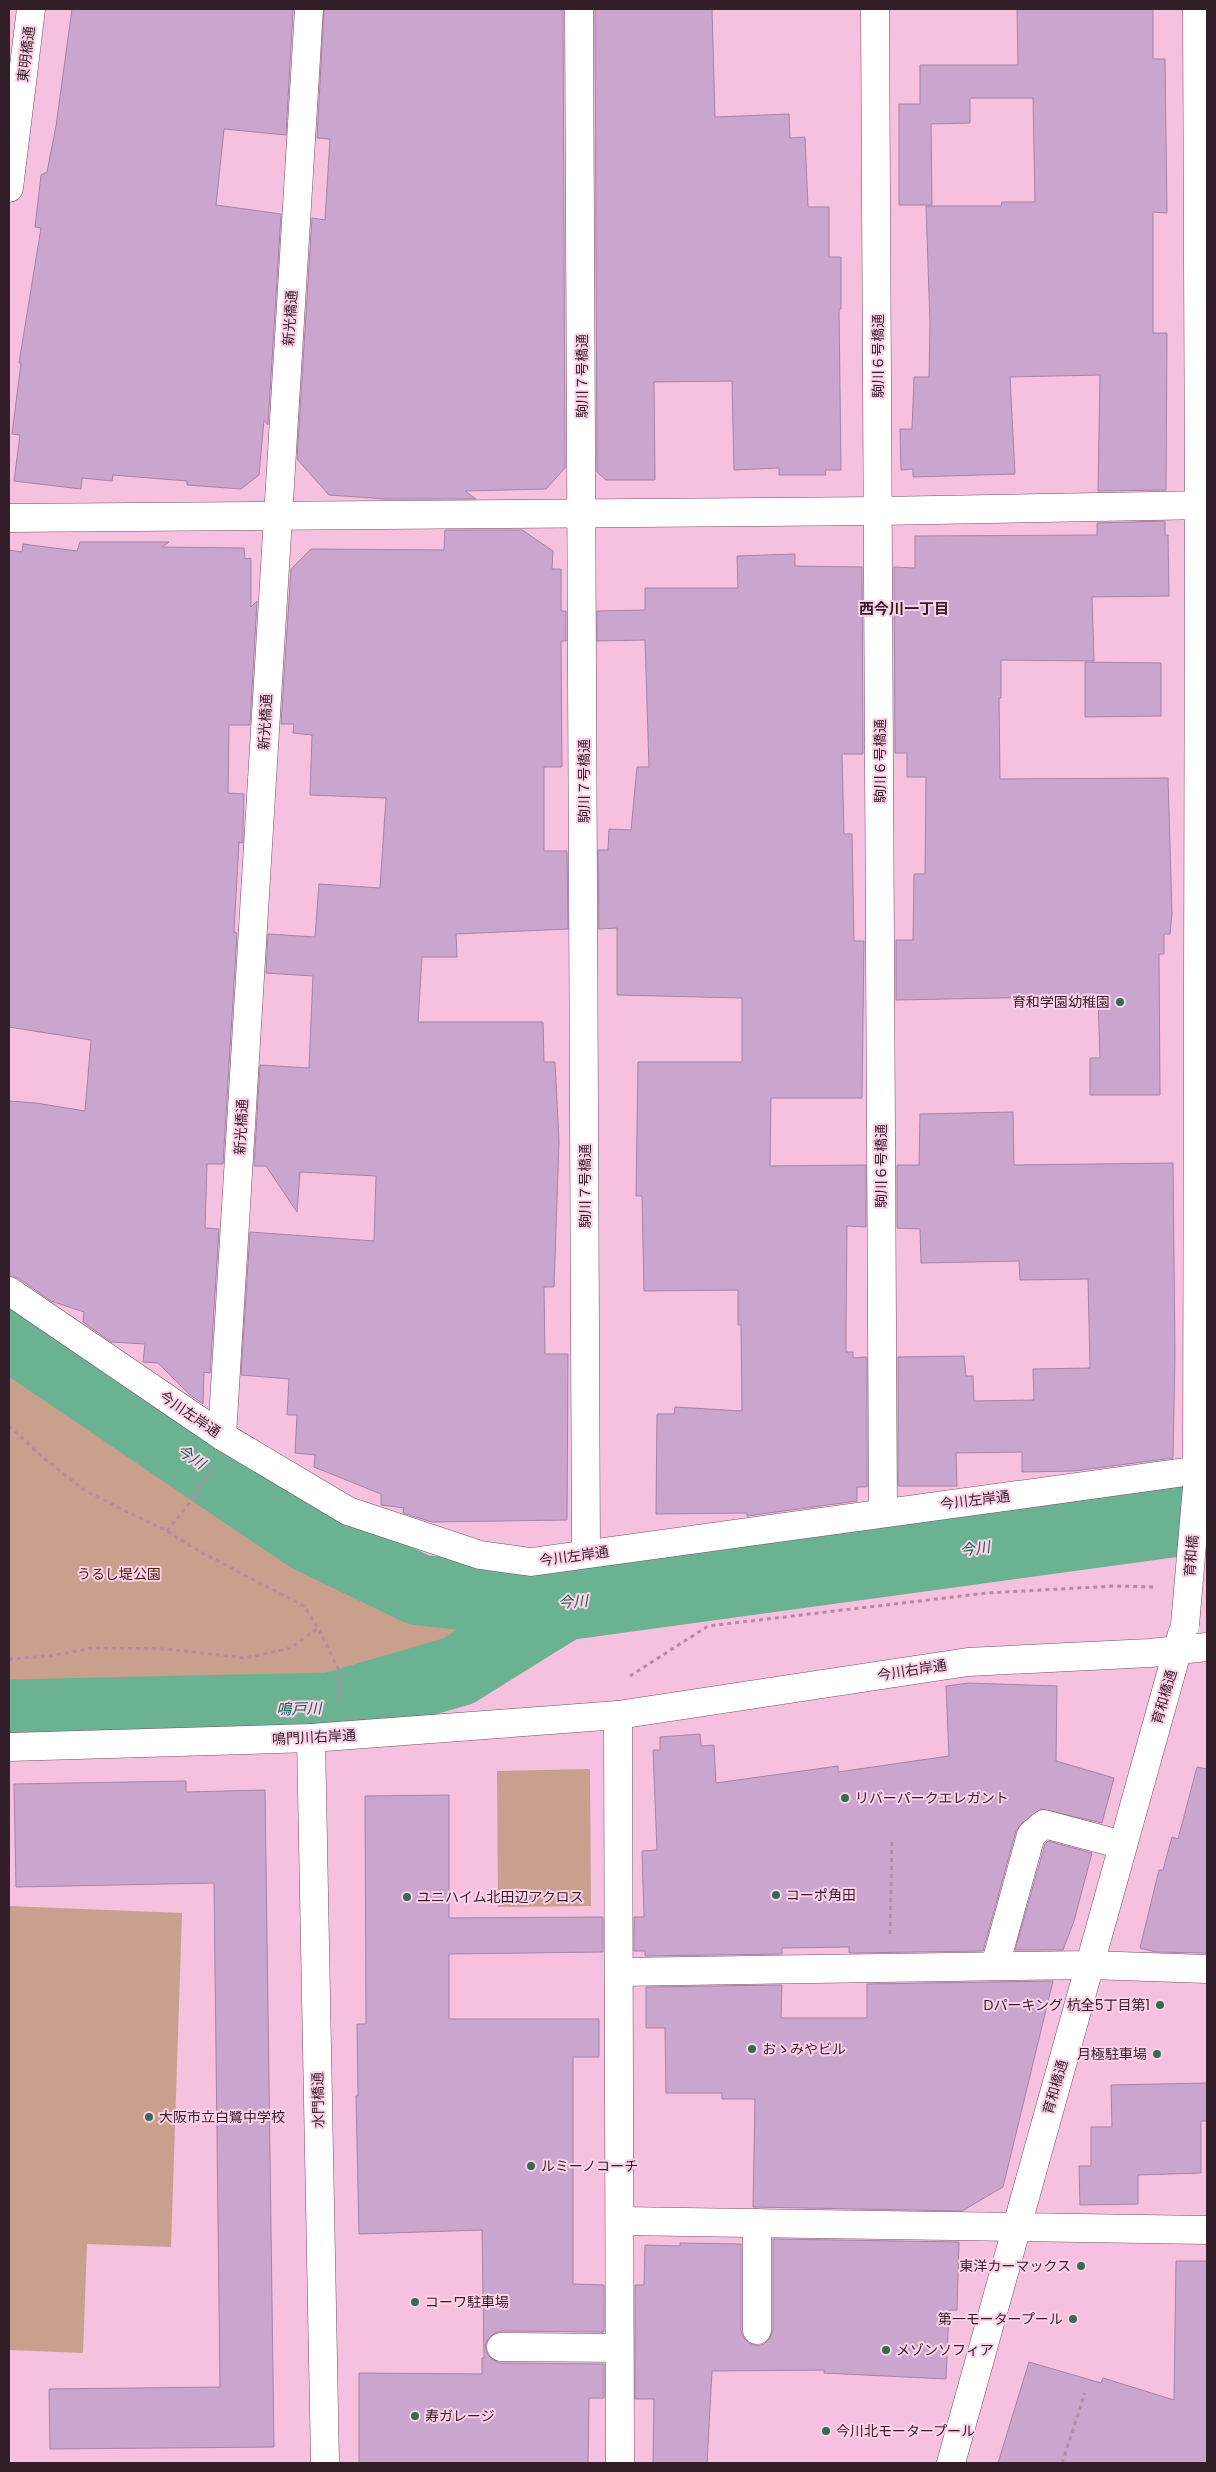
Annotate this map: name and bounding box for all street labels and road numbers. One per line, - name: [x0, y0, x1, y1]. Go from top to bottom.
- street label: 東明橋通: [13, 25, 39, 83]
- street label: 新光橋通: [278, 289, 302, 347]
- street label: 駒川６号橋通: [868, 314, 888, 398]
- street label: 駒川７号橋通: [572, 334, 592, 418]
- street label: 新光橋通: [254, 694, 276, 750]
- street label: 駒川６号橋通: [870, 719, 890, 803]
- street label: 駒川７号橋通: [574, 739, 594, 823]
- street label: 新光橋通: [230, 1099, 252, 1155]
- street label: 駒川６号橋通: [871, 1124, 891, 1208]
- street label: 駒川７号橋通: [575, 1144, 595, 1228]
- street label: 今川左岸通: [155, 1386, 225, 1442]
- street label: 今川左岸通: [939, 1486, 1011, 1514]
- street label: 育和橋: [1179, 1534, 1203, 1578]
- street label: 今川左岸通: [538, 1541, 610, 1571]
- street label: 今川右岸通: [876, 1655, 948, 1685]
- street label: 育和橋通: [1147, 1667, 1181, 1727]
- street label: 鳴門川右岸通: [272, 1725, 356, 1749]
- street label: 育和橋通: [1038, 2057, 1072, 2117]
- street label: 水門橋通: [308, 2072, 328, 2128]

